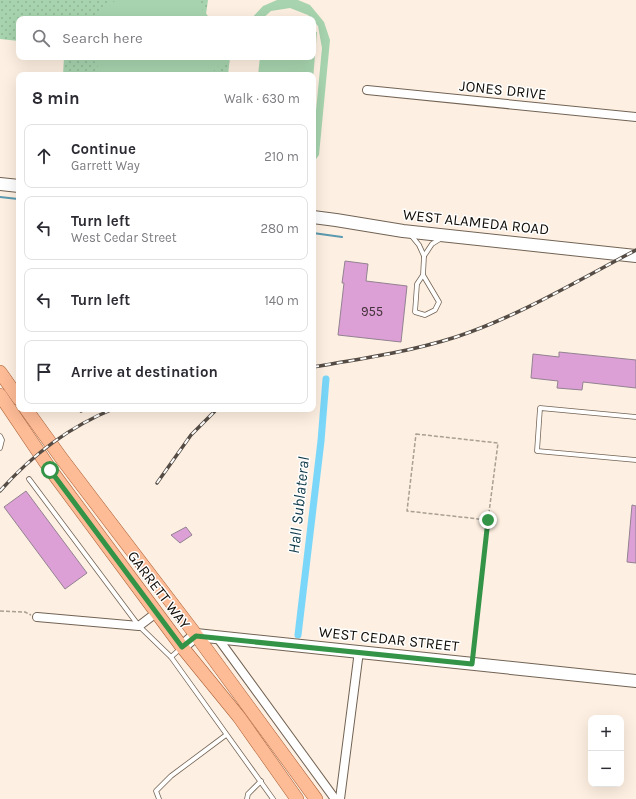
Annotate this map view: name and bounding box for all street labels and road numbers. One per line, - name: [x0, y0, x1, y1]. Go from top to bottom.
- street label: JONES DRIVE: [459, 76, 547, 104]
- street label: WEST ALAMEDA ROAD: [402, 205, 550, 239]
- street label: GARRETT WAY: [124, 547, 195, 633]
- street label: WEST CEDAR STREET: [318, 623, 461, 655]

